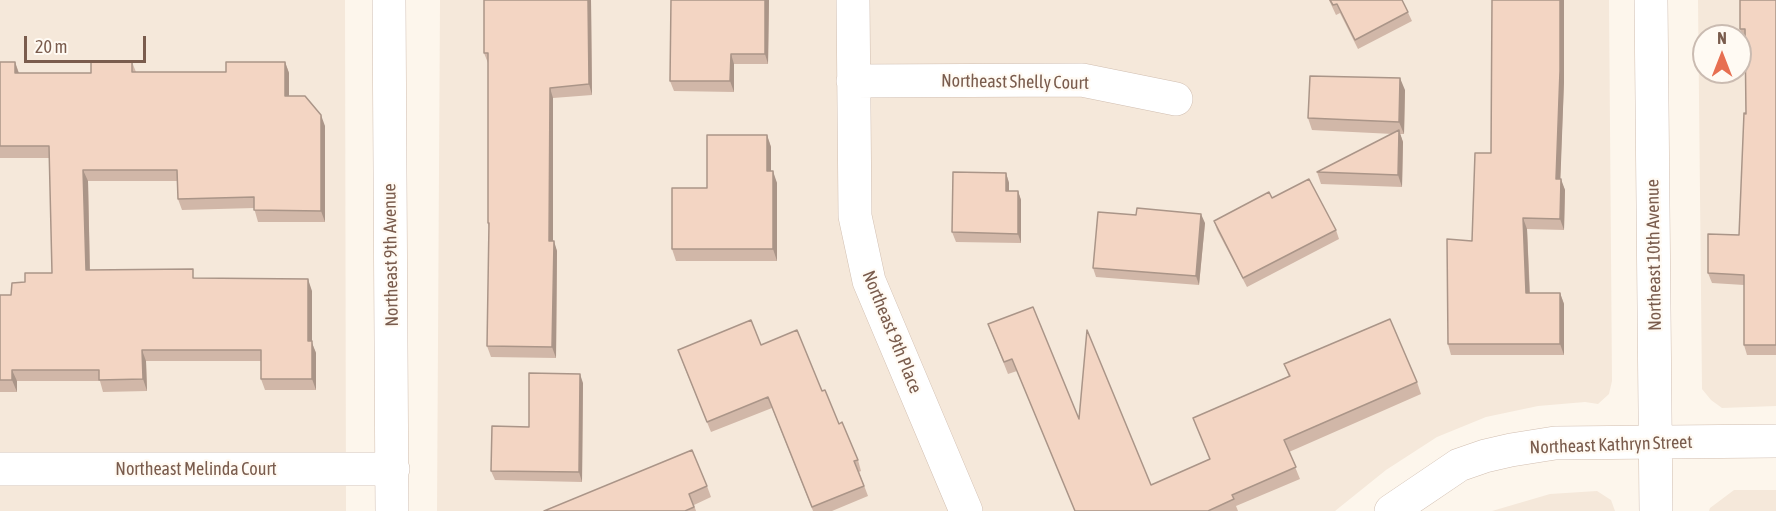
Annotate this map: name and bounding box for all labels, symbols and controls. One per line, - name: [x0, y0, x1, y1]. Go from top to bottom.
- scale bar: [27, 24, 148, 62]
- north arrow: [1692, 24, 1752, 84]
- text: N: [1717, 29, 1727, 47]
- text: 20 m: [35, 36, 67, 57]
- street label: Northeast Shelly Court: [941, 70, 1089, 94]
- street label: Northeast 10th Avenue: [1642, 179, 1666, 331]
- street label: Northeast 9th Avenue: [379, 183, 403, 327]
- street label: Northeast 9th Place: [858, 268, 926, 396]
- street label: Northeast Kathryn Street: [1529, 431, 1693, 459]
- street label: Northeast Melinda Court: [115, 458, 277, 480]

